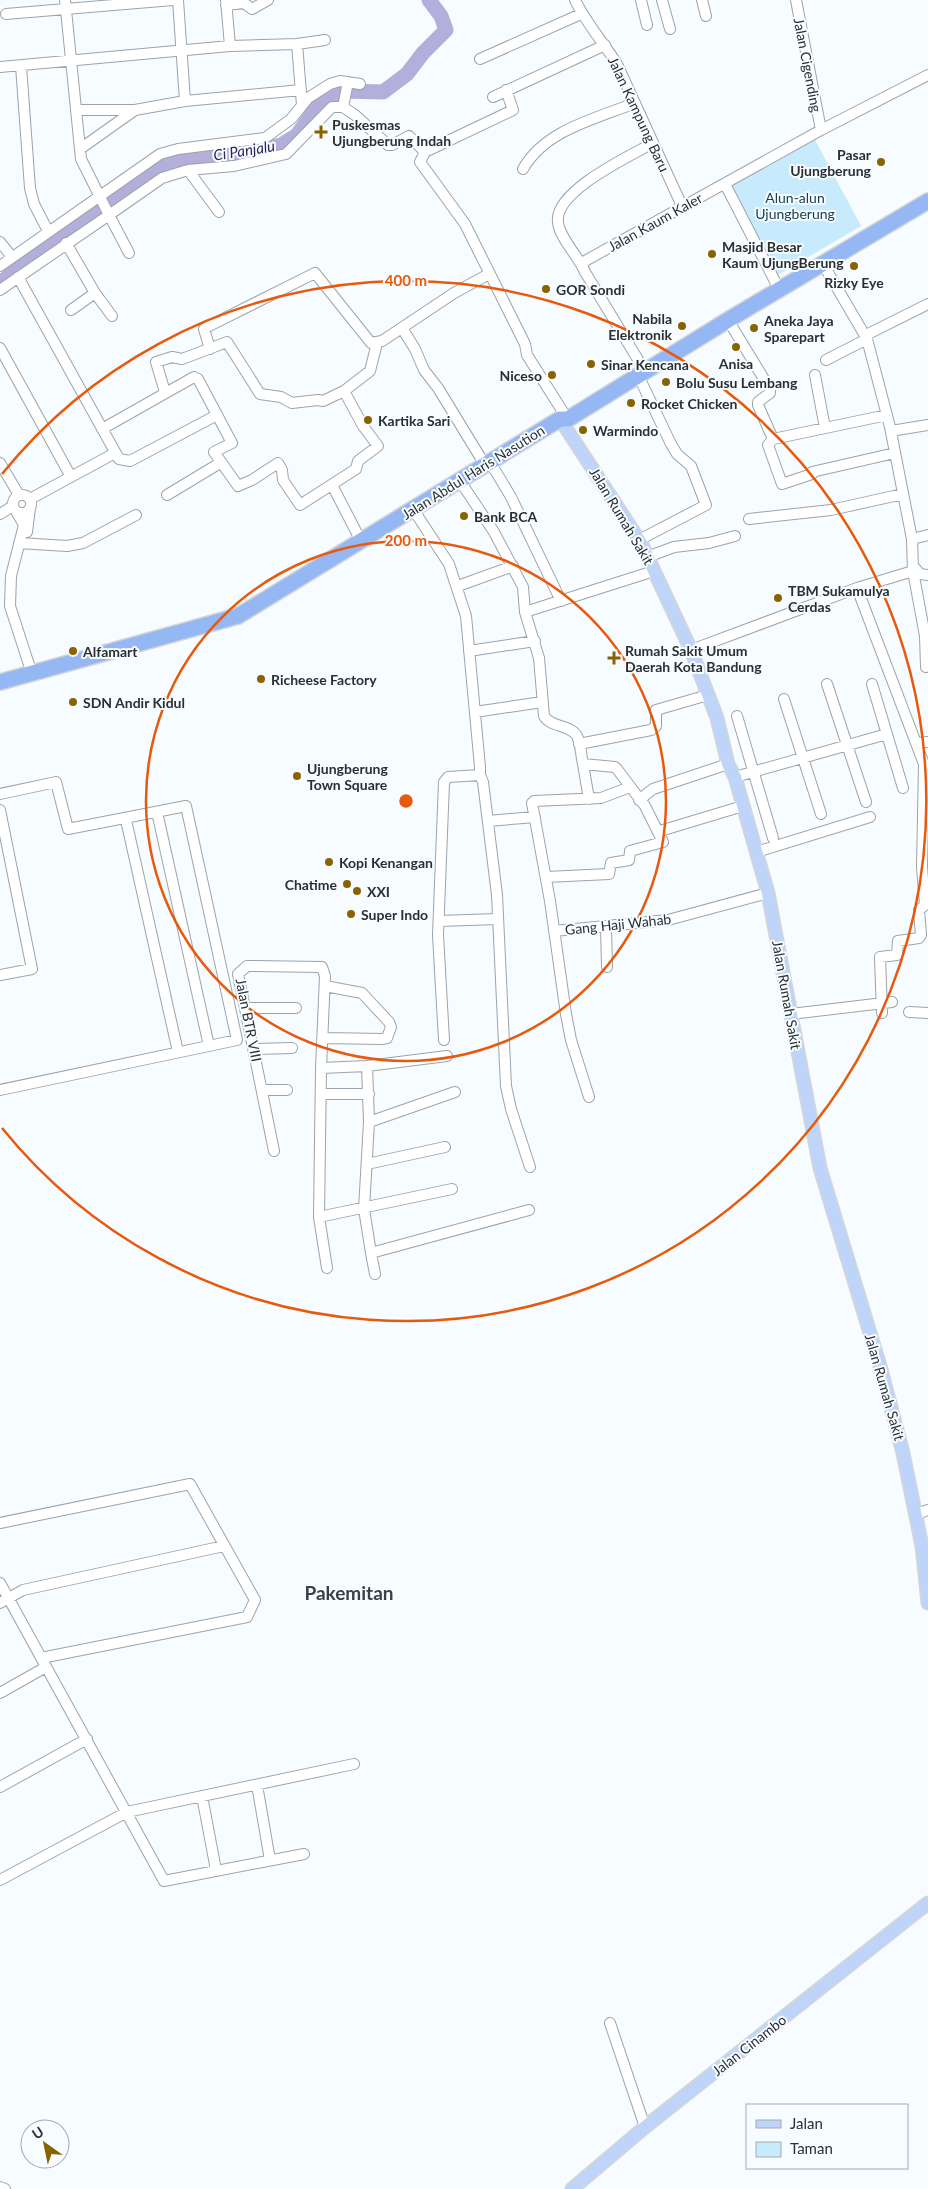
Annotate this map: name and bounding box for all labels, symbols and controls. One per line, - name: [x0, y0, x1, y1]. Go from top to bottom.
- street label: Jalan Cigending: [791, 16, 825, 114]
- street label: Jalan Kampung Baru: [605, 54, 673, 174]
- place label: Puskesmas Ujungberung Indah: [332, 116, 451, 149]
- marker: Puskesmas Ujungberung Indah: [314, 125, 328, 139]
- water label: Ci Panjalu: [212, 136, 276, 164]
- place label: Pasar Ujungberung: [790, 146, 872, 179]
- marker: Pasar Ujungberung: [875, 156, 887, 168]
- street label: Jalan Kaum Kaler: [605, 189, 705, 255]
- park label: Alun-alun Ujungberung: [755, 189, 835, 222]
- place label: Masjid Besar Kaum UjungBerung: [722, 238, 844, 271]
- marker: Masjid Besar Kaum UjungBerung: [706, 248, 718, 260]
- marker: Rizky Eye: [848, 260, 860, 272]
- text: 400 m: [385, 271, 427, 289]
- place label: Rizky Eye: [824, 274, 884, 291]
- place label: GOR Sondi: [556, 281, 625, 298]
- marker: GOR Sondi: [540, 283, 552, 295]
- place label: Nabila Elektronik: [608, 310, 673, 343]
- place label: Aneka Jaya Sparepart: [763, 312, 834, 345]
- marker: Nabila Elektronik: [676, 320, 688, 332]
- marker: Aneka Jaya Sparepart: [748, 322, 760, 334]
- marker: Anisa: [730, 341, 742, 353]
- place label: Anisa: [718, 355, 753, 372]
- place label: Sinar Kencana: [601, 356, 689, 373]
- marker: Sinar Kencana: [585, 358, 597, 370]
- place label: Niceso: [499, 367, 542, 384]
- marker: Niceso: [546, 369, 558, 381]
- place label: Bolu Susu Lembang: [676, 374, 798, 391]
- marker: Bolu Susu Lembang: [660, 376, 672, 388]
- place label: Rocket Chicken: [641, 395, 738, 412]
- marker: Rocket Chicken: [625, 397, 637, 409]
- place label: Kartika Sari: [378, 412, 450, 429]
- marker: Kartika Sari: [362, 414, 374, 426]
- street label: Jalan Abdul Haris Nasution: [399, 421, 547, 523]
- place label: Warmindo: [593, 422, 658, 439]
- marker: Warmindo: [577, 424, 589, 436]
- street label: Jalan Rumah Sakit: [586, 464, 658, 568]
- place label: Bank BCA: [474, 508, 537, 525]
- marker: Bank BCA: [458, 510, 470, 522]
- text: 200 m: [385, 531, 427, 549]
- place label: TBM Sukamulya Cerdas: [788, 582, 890, 615]
- marker: TBM Sukamulya Cerdas: [772, 592, 784, 604]
- place label: Rumah Sakit Umum Daerah Kota Bandung: [625, 642, 762, 675]
- place label: Alfamart: [82, 643, 138, 660]
- marker: Alfamart: [67, 645, 79, 657]
- marker: Rumah Sakit Umum Daerah Kota Bandung: [607, 651, 621, 665]
- place label: Richeese Factory: [271, 671, 377, 688]
- marker: Richeese Factory: [255, 673, 267, 685]
- place label: SDN Andir Kidul: [83, 694, 185, 711]
- marker: SDN Andir Kidul: [67, 696, 79, 708]
- place label: Ujungberung Town Square: [307, 760, 388, 793]
- marker: Ujungberung Town Square: [291, 770, 303, 782]
- centre of rings: [397, 792, 415, 810]
- place label: Kopi Kenangan: [339, 854, 433, 871]
- marker: Kopi Kenangan: [323, 856, 335, 868]
- place label: Chatime: [285, 876, 338, 893]
- marker: Chatime: [341, 878, 353, 890]
- place label: XXI: [367, 883, 390, 900]
- marker: XXI: [351, 885, 363, 897]
- place label: Super Indo: [361, 906, 428, 923]
- marker: Super Indo: [345, 908, 357, 920]
- street label: Gang Haji Wahab: [564, 910, 672, 938]
- street label: Jalan Rumah Sakit: [769, 939, 805, 1051]
- street label: Jalan BTR VIII: [233, 977, 265, 1063]
- street label: Jalan Rumah Sakit: [862, 1332, 908, 1442]
- district label: Pakemitan: [304, 1581, 394, 1604]
- street label: Jalan Cinambo: [709, 2011, 789, 2079]
- legend: [746, 2104, 908, 2169]
- text: Jalan: [790, 2114, 823, 2132]
- north arrow: [20, 2119, 70, 2169]
- text: U: [29, 2123, 47, 2143]
- text: Taman: [790, 2139, 833, 2157]

